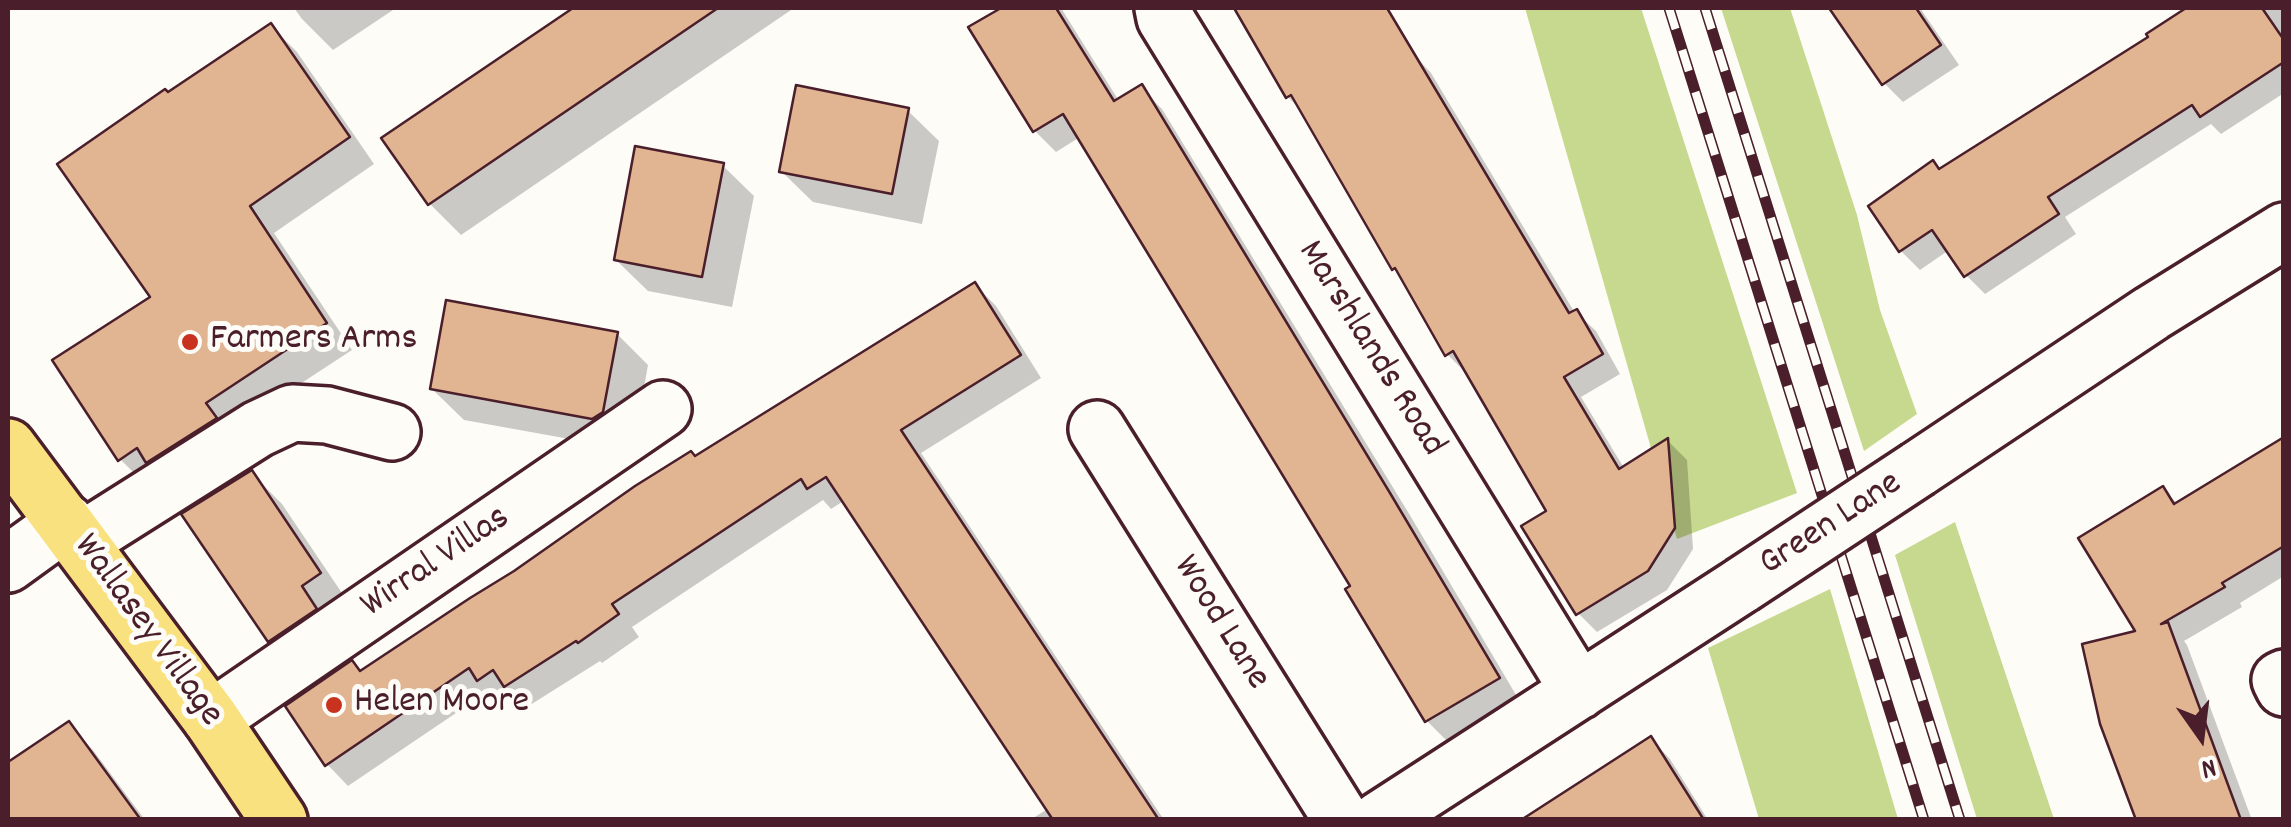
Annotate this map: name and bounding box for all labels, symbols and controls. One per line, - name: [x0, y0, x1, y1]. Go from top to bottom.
- street label: Marshlands Road: [1285, 234, 1453, 466]
- place label: Farmers Arms: [210, 319, 417, 365]
- marker: Farmers Arms: [179, 331, 201, 353]
- street label: Green Lane: [1752, 463, 1912, 589]
- street label: Wirral Villas: [354, 498, 520, 630]
- street label: Wallasey Village: [61, 527, 231, 737]
- street label: Wood Lane: [1160, 548, 1278, 700]
- place label: Helen Moore: [354, 682, 529, 728]
- north arrow: [2151, 687, 2251, 787]
- marker: Helen Moore: [323, 694, 345, 716]
- text: N: [2197, 745, 2220, 787]

